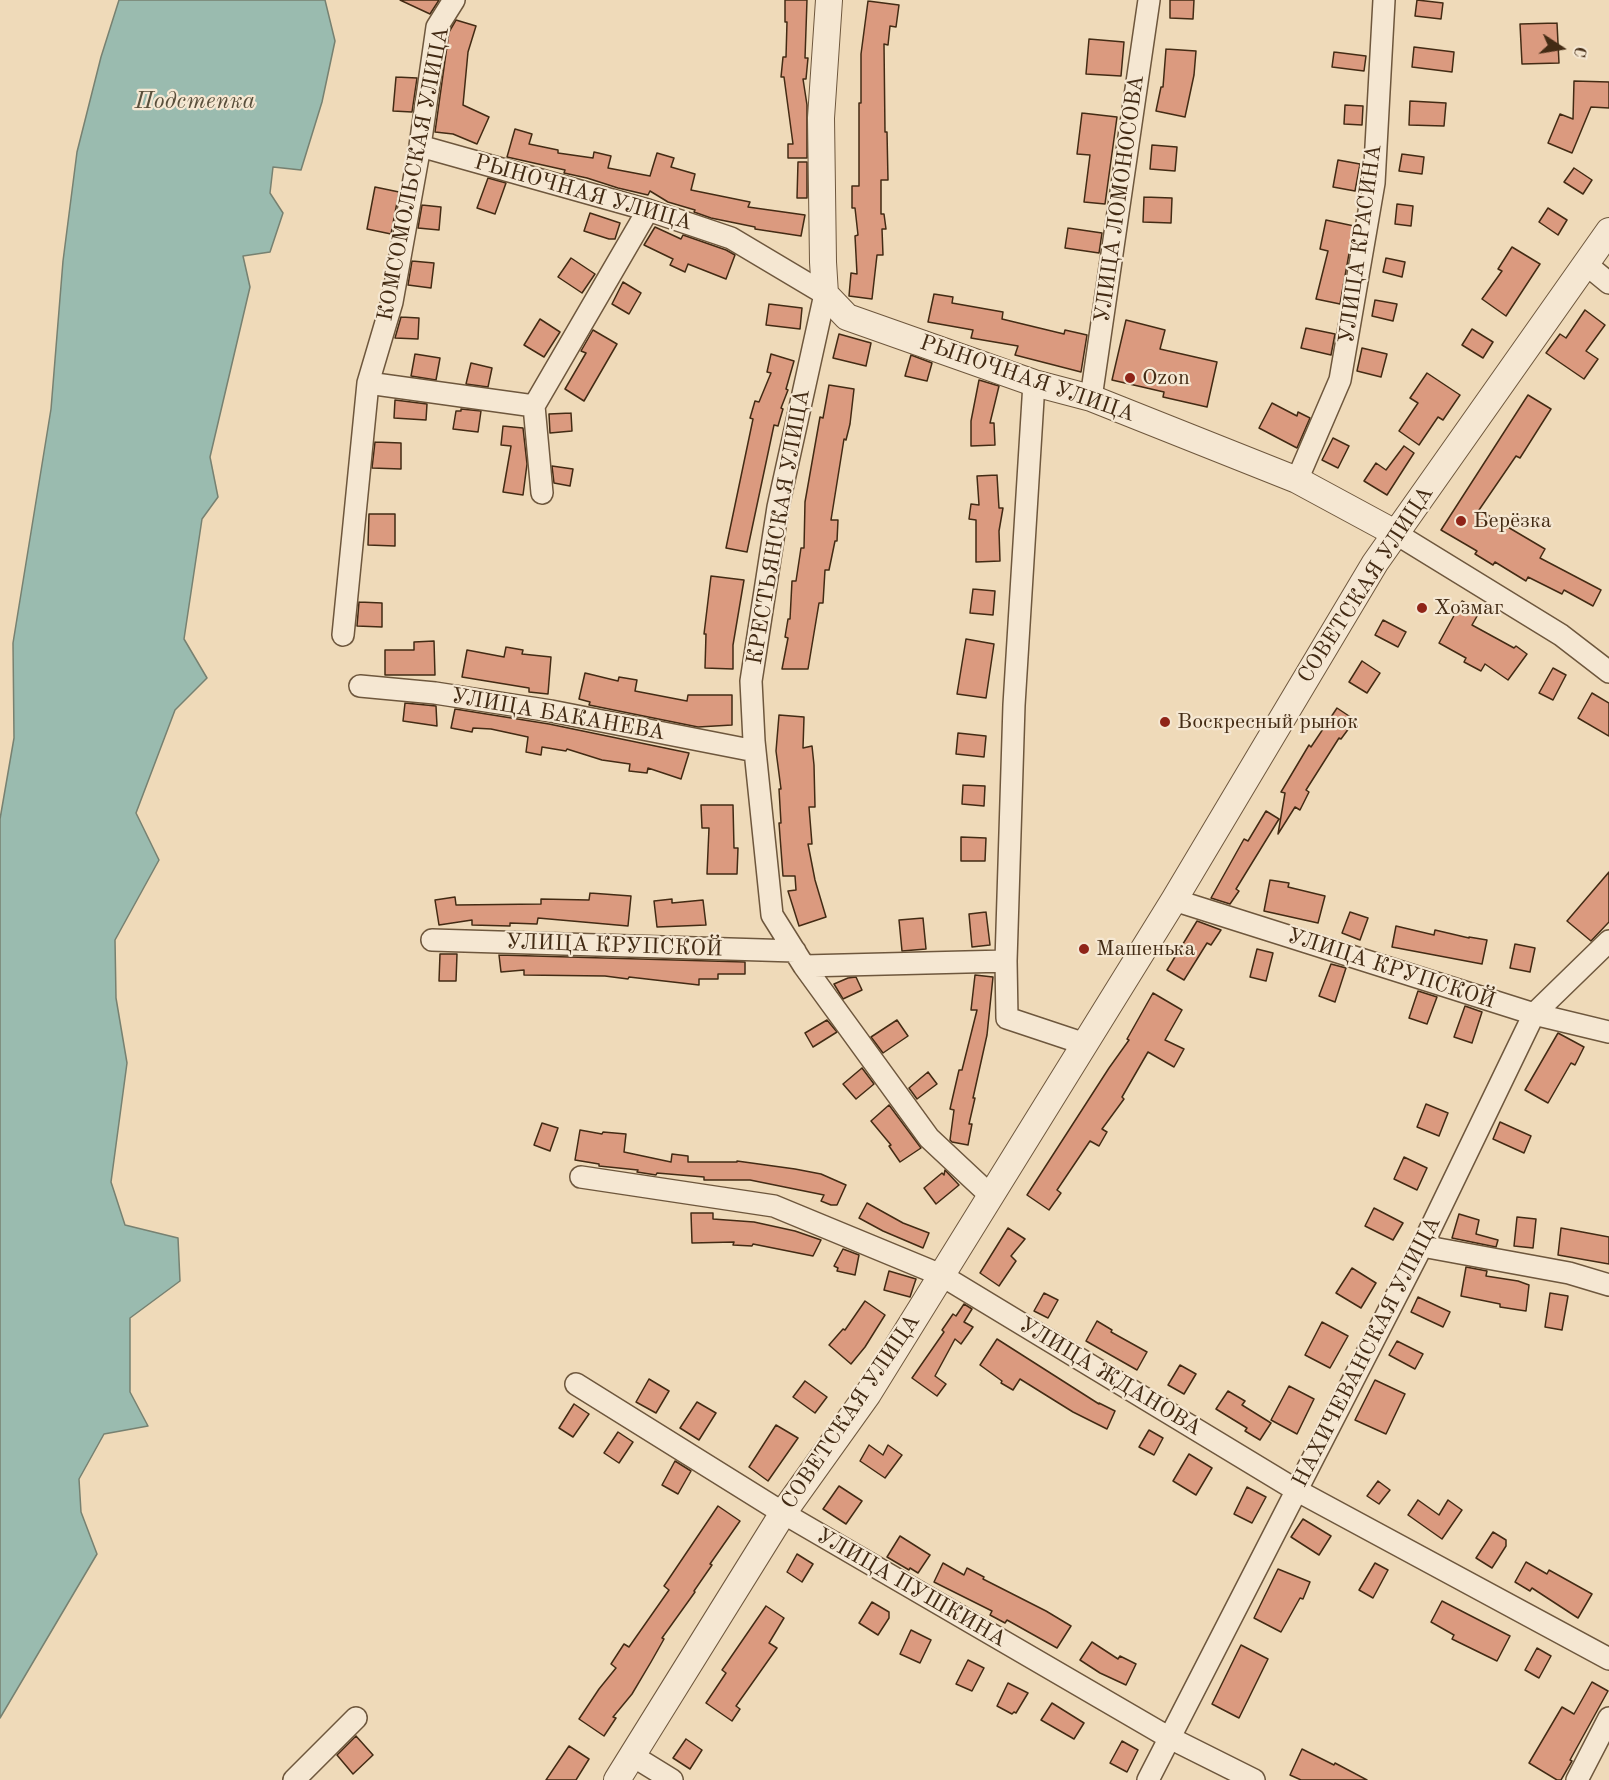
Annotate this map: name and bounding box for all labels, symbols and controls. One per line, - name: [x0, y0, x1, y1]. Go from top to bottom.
- north arrow: [1531, 18, 1591, 78]
- street label: КОМСОМОЛЬСКАЯ УЛИЦА: [373, 25, 455, 323]
- text: С: [1570, 45, 1588, 59]
- street label: УЛИЦА ЛОМОНОСОВА: [1090, 73, 1150, 325]
- water label: Подстепка: [135, 88, 255, 116]
- street label: УЛИЦА КРАСИНА: [1334, 143, 1388, 345]
- street label: РЫНОЧНАЯ УЛИЦА: [471, 149, 695, 237]
- street label: РЫНОЧНАЯ УЛИЦА: [916, 330, 1138, 428]
- place label: Ozon: [1142, 365, 1190, 391]
- marker: Ozon: [1123, 371, 1137, 385]
- street label: КРЕСТЬЯНСКАЯ УЛИЦА: [742, 387, 816, 667]
- street label: СОВЕТСКАЯ УЛИЦА: [1292, 482, 1440, 688]
- place label: Берёзка: [1473, 508, 1552, 534]
- marker: Берёзка: [1454, 514, 1468, 528]
- place label: Хозмаг: [1434, 595, 1503, 621]
- marker: Хозмаг: [1415, 601, 1429, 615]
- street label: УЛИЦА БАКАНЕВА: [449, 683, 667, 747]
- place label: Воскресный рынок: [1177, 709, 1358, 735]
- marker: Воскресный рынок: [1158, 715, 1172, 729]
- street label: УЛИЦА КРУПСКОЙ: [1284, 923, 1498, 1015]
- street label: УЛИЦА КРУПСКОЙ: [505, 929, 723, 963]
- place label: Машенька: [1096, 936, 1195, 962]
- marker: Машенька: [1077, 942, 1091, 956]
- street label: НАХИЧЕВАНСКАЯ УЛИЦА: [1287, 1212, 1447, 1492]
- street label: СОВЕТСКАЯ УЛИЦА: [776, 1310, 926, 1514]
- street label: УЛИЦА ЖДАНОВА: [1014, 1312, 1206, 1442]
- street label: УЛИЦА ПУШКИНА: [811, 1523, 1011, 1653]

